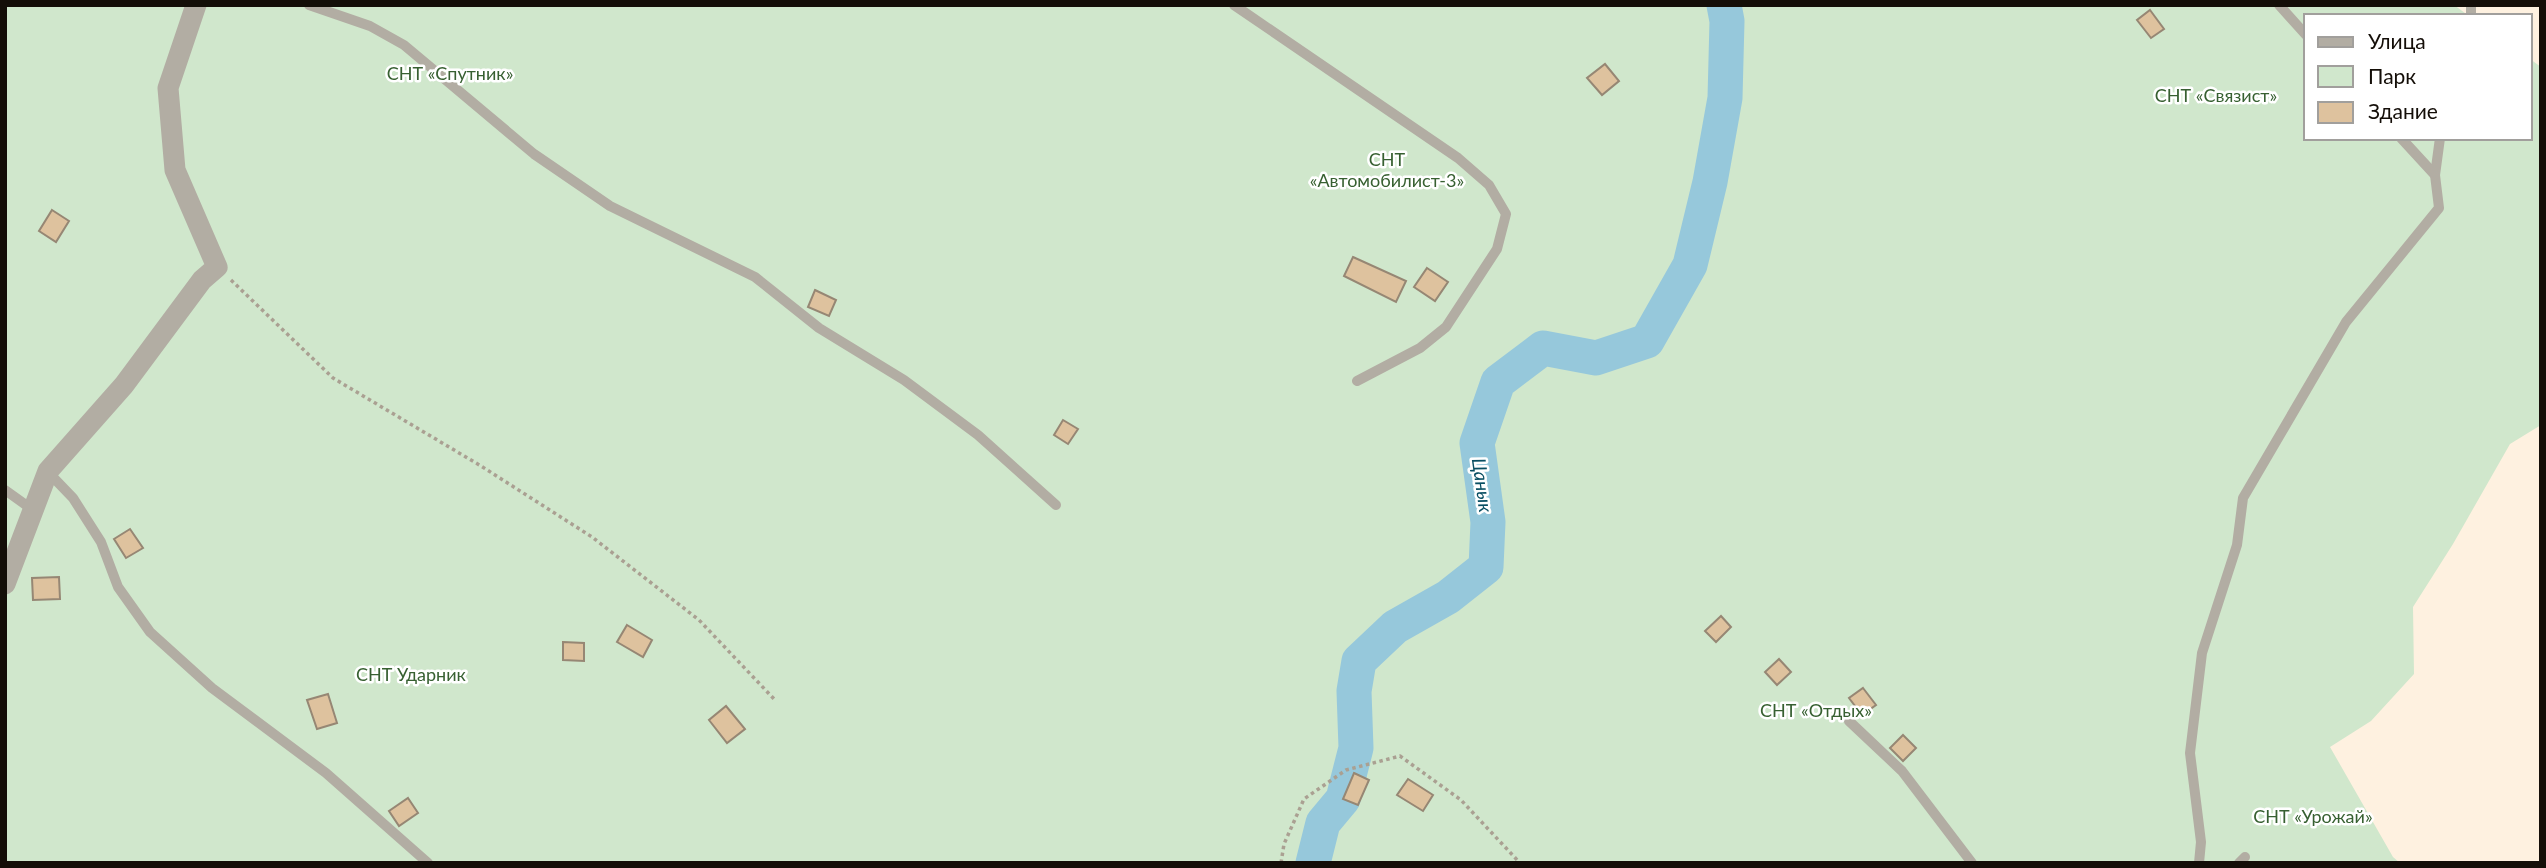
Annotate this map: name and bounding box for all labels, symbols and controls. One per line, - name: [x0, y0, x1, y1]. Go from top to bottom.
- legend: [2304, 14, 2532, 140]
- text: Улица: [2368, 28, 2426, 53]
- park label: СНТ «Спутник»: [387, 62, 513, 84]
- text: Парк: [2368, 63, 2416, 88]
- park label: СНТ «Связист»: [2155, 84, 2277, 106]
- text: Здание: [2368, 98, 2438, 123]
- park label: СНТ «Автомобилист-3»: [1310, 148, 1464, 191]
- water label: Цанык: [1468, 456, 1498, 514]
- park label: СНТ Ударник: [356, 663, 467, 685]
- park label: СНТ «Отдых»: [1760, 699, 1872, 721]
- park label: СНТ «Урожай»: [2253, 805, 2373, 827]

